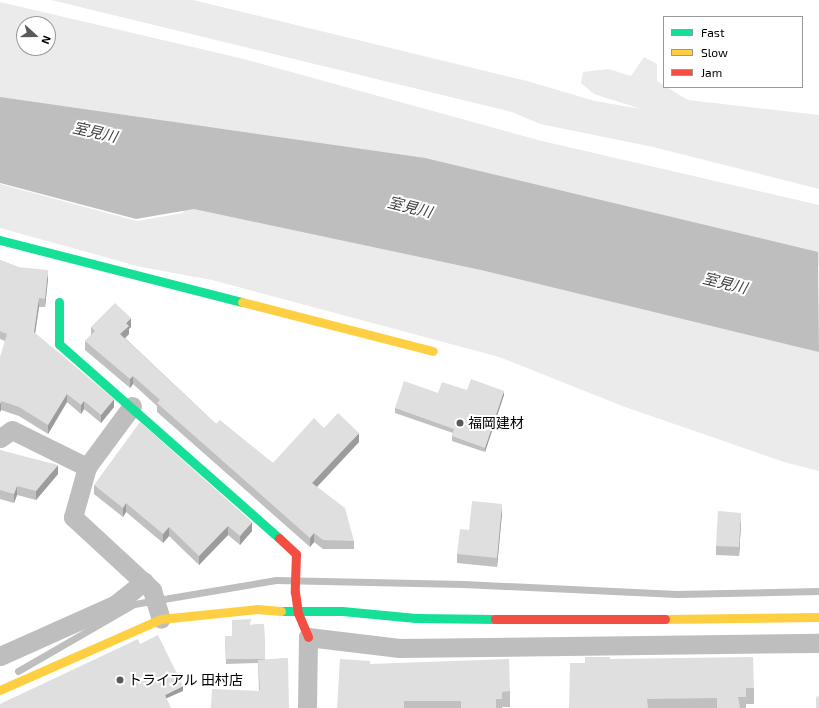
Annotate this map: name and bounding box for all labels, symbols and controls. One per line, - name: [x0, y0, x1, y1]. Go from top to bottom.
- north arrow: [16, 16, 56, 56]
- legend: [663, 16, 803, 88]
- text: Fast: [701, 25, 724, 39]
- text: N: [39, 34, 54, 46]
- text: Slow: [701, 45, 728, 59]
- text: Jam: [701, 65, 722, 79]
- water label: 室見川: [71, 118, 119, 146]
- water label: 室見川: [386, 193, 434, 221]
- water label: 室見川: [701, 269, 749, 297]
- place label: 福岡建材: [468, 415, 524, 431]
- marker: 福岡建材: [455, 418, 465, 428]
- place label: トライアル 田村店: [128, 672, 243, 688]
- marker: トライアル 田村店: [115, 675, 125, 685]

